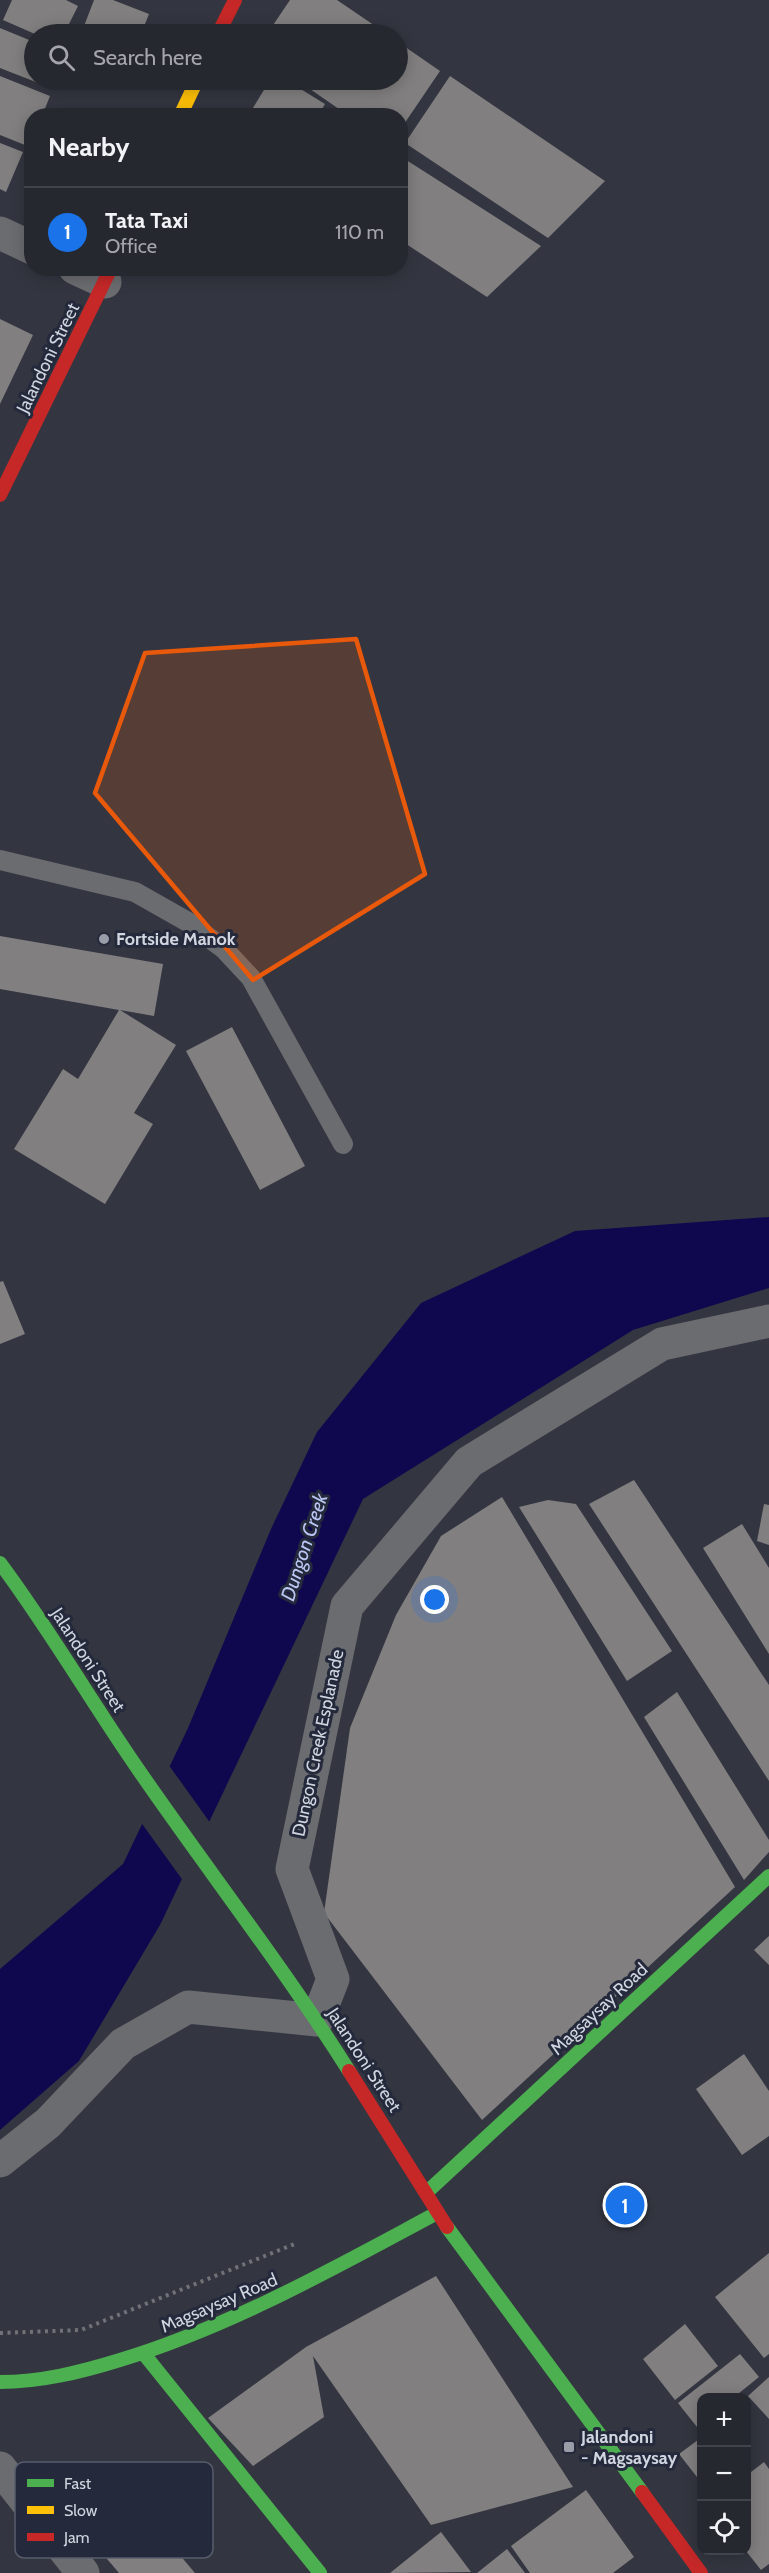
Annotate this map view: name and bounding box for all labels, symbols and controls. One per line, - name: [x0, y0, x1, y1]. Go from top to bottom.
- search box: [24, 24, 408, 90]
- icon: search: [45, 41, 78, 74]
- text: Search here: [93, 44, 202, 71]
- text: Nearby: [48, 131, 129, 163]
- text: Tata Taxi: [105, 207, 188, 234]
- text: 1: [64, 220, 71, 244]
- text: 110 m: [335, 220, 384, 244]
- text: Office: [105, 234, 157, 258]
- street label: Jalandoni Street: [11, 299, 84, 418]
- place label: Fortside Manok: [116, 928, 236, 950]
- marker: Fortside Manok: [97, 932, 111, 946]
- water label: Dungon Creek: [275, 1489, 333, 1604]
- your location: [420, 1585, 449, 1614]
- street label: Jalandoni Street: [46, 1603, 130, 1716]
- street label: Dungon Creek Esplanade: [287, 1648, 349, 1838]
- street label: Magsaysay Road: [546, 1958, 652, 2060]
- street label: Jalandoni Street: [322, 2003, 406, 2116]
- pin: 1: [606, 2182, 644, 2228]
- street label: Magsaysay Road: [157, 2268, 281, 2338]
- map controls: [697, 2393, 751, 2555]
- button: +: [697, 2393, 751, 2447]
- place label: Jalandoni - Magsaysay: [580, 2426, 677, 2469]
- marker: Jalandoni - Magsaysay: [562, 2440, 576, 2454]
- button: −: [697, 2447, 751, 2501]
- legend: [15, 2462, 213, 2558]
- text: Fast: [64, 2474, 92, 2493]
- text: Slow: [64, 2501, 98, 2520]
- button: locate: [697, 2501, 751, 2555]
- text: Jam: [63, 2528, 90, 2547]

